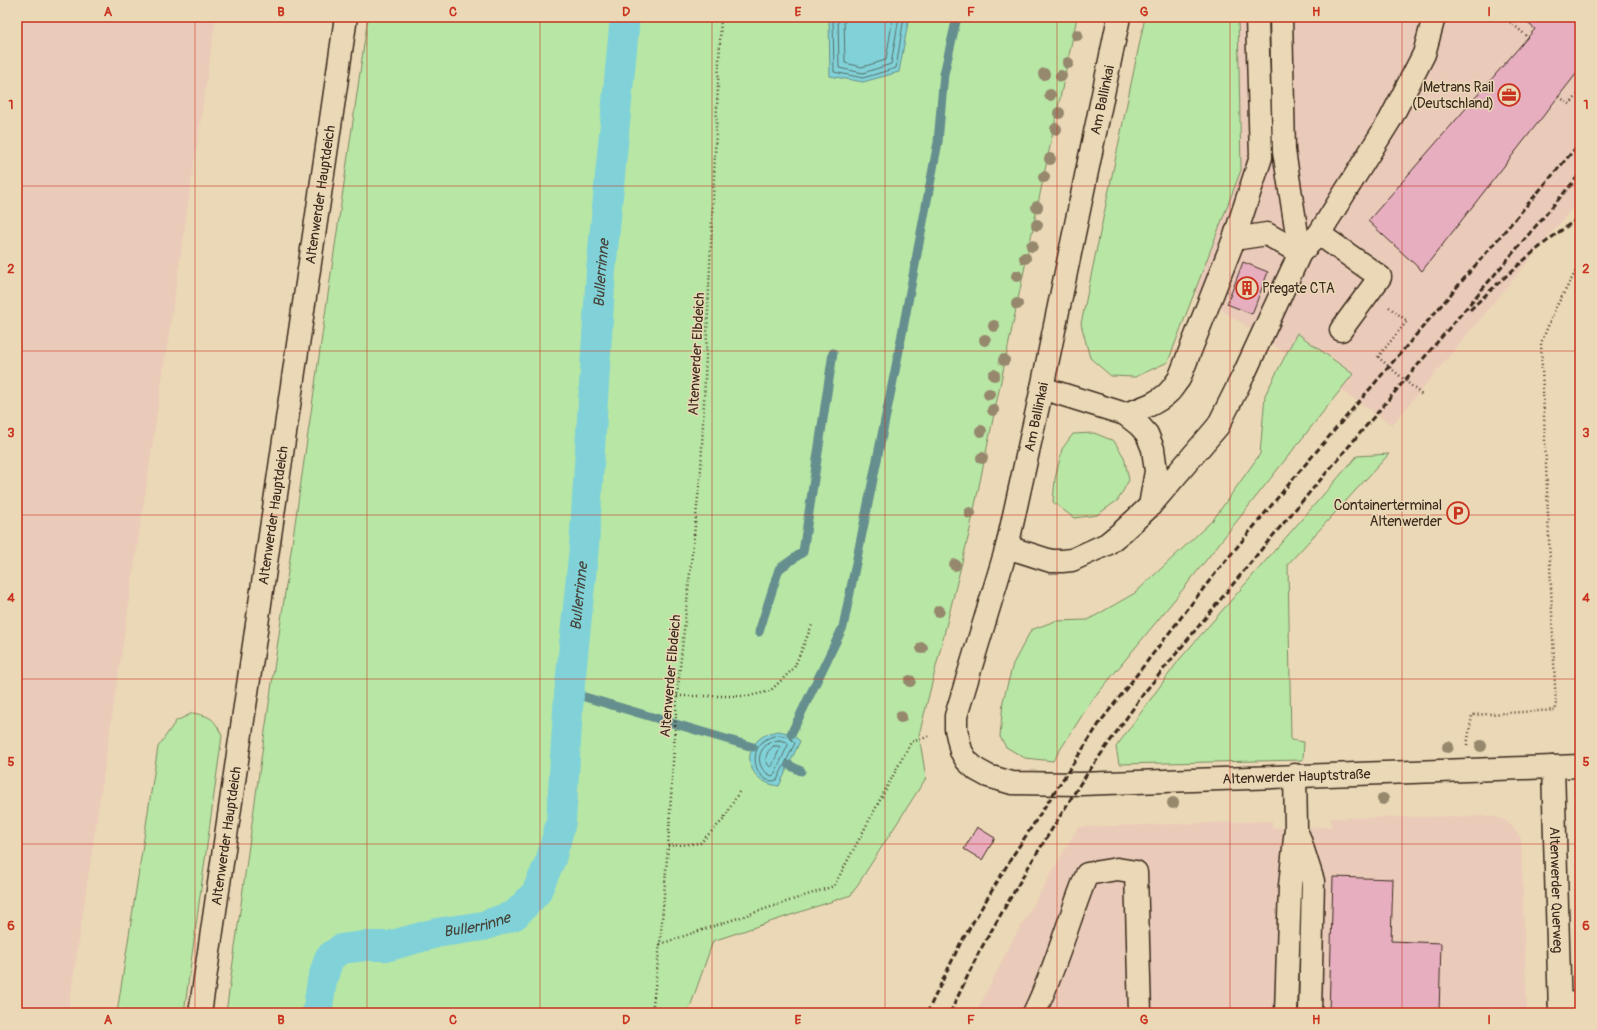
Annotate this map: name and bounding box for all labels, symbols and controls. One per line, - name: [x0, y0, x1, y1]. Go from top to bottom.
- text: A: [104, 4, 113, 20]
- text: B: [277, 4, 285, 20]
- text: C: [449, 4, 457, 20]
- text: D: [622, 4, 630, 20]
- text: E: [795, 4, 802, 20]
- text: F: [967, 4, 975, 20]
- text: G: [1140, 4, 1149, 20]
- text: H: [1312, 4, 1320, 20]
- text: I: [1487, 4, 1491, 20]
- street label: Am Ballinkai: [1087, 63, 1118, 136]
- place label: Metrans Rail (Deutschland): [1412, 79, 1494, 112]
- office icon: Metrans Rail (Deutschland): [1496, 82, 1522, 108]
- text: 1: [8, 97, 14, 113]
- text: 1: [1583, 97, 1589, 113]
- street label: Altenwerder Hauptdeich: [302, 124, 339, 265]
- water label: Bullerrinne: [590, 237, 614, 308]
- text: 2: [7, 261, 15, 277]
- text: 2: [1582, 261, 1590, 277]
- building icon: Pregate CTA: [1234, 275, 1260, 301]
- place label: Pregate CTA: [1262, 280, 1335, 297]
- street label: Altenwerder Elbdeich: [685, 292, 708, 416]
- street label: Am Ballinkai: [1021, 380, 1052, 453]
- text: 3: [7, 425, 15, 441]
- text: 3: [1582, 425, 1590, 441]
- street label: Altenwerder Hauptdeich: [255, 445, 292, 586]
- place label: Containerterminal Altenwerder: [1334, 497, 1442, 530]
- parking icon: Containerterminal Altenwerder: [1445, 500, 1471, 526]
- water label: Bullerrinne: [567, 560, 593, 631]
- text: 4: [7, 590, 15, 606]
- text: 4: [1582, 590, 1590, 606]
- street label: Altenwerder Elbdeich: [657, 614, 684, 738]
- text: 5: [7, 754, 15, 770]
- text: 5: [1582, 754, 1590, 770]
- street label: Altenwerder Hauptdeich: [208, 765, 245, 907]
- street label: Altenwerder Hauptstraße: [1222, 766, 1371, 788]
- street label: Altenwerder Querweg: [1546, 826, 1566, 953]
- water label: Bullerrinne: [442, 908, 514, 942]
- text: 6: [7, 918, 15, 934]
- text: 6: [1582, 918, 1590, 934]
- text: A: [104, 1012, 113, 1028]
- text: B: [277, 1012, 285, 1028]
- text: C: [449, 1012, 457, 1028]
- text: D: [622, 1012, 630, 1028]
- text: E: [795, 1012, 802, 1028]
- text: F: [967, 1012, 975, 1028]
- text: G: [1140, 1012, 1149, 1028]
- text: H: [1312, 1012, 1320, 1028]
- text: I: [1487, 1012, 1491, 1028]

